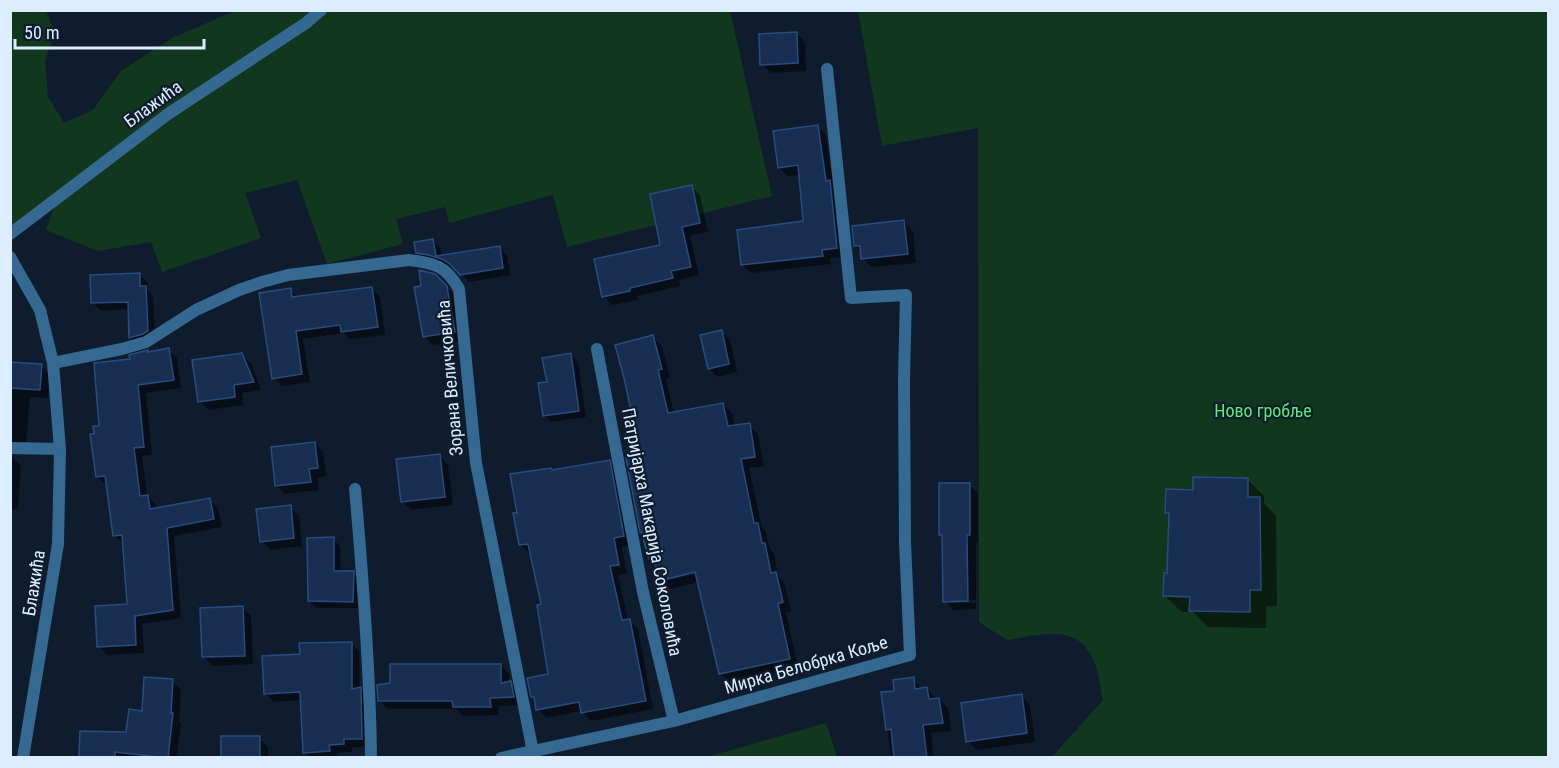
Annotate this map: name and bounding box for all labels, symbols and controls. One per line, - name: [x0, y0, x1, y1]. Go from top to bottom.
- scale bar: [15, 12, 204, 50]
- text: 50 m: [24, 22, 59, 43]
- street label: Блажића: [120, 76, 186, 132]
- street label: Зорана Величковића: [432, 299, 467, 457]
- park label: Ново гробље: [1214, 400, 1312, 421]
- street label: Патријарха Макарија Соколовића: [618, 406, 687, 658]
- street label: Блажића: [18, 548, 49, 617]
- street label: Мирка Белобрка Коље: [722, 631, 890, 698]

